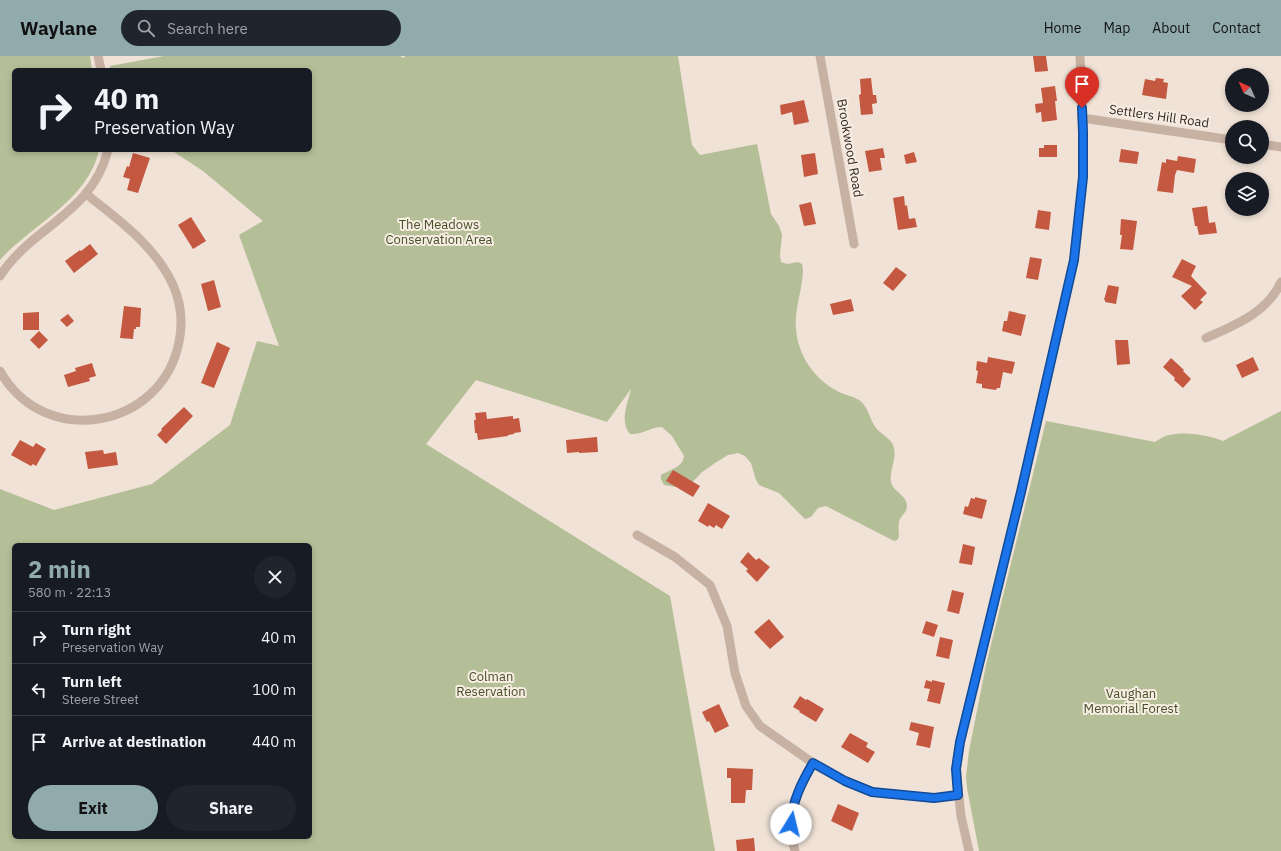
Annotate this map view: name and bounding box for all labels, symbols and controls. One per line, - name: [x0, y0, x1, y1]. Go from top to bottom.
- search box: [121, 10, 401, 46]
- text: Waylane: [20, 16, 97, 40]
- icon: search: [135, 17, 157, 39]
- text: Search here: [167, 19, 248, 38]
- text: Home: [1044, 19, 1081, 37]
- text: Map: [1103, 19, 1130, 37]
- text: About: [1152, 19, 1190, 37]
- text: Contact: [1212, 19, 1261, 37]
- pin: [1065, 67, 1099, 108]
- north arrow: [1225, 68, 1269, 112]
- map controls: [1225, 68, 1269, 216]
- icon: arrive: [1071, 73, 1093, 95]
- text: 40 m: [94, 80, 159, 117]
- icon: right: [28, 84, 80, 136]
- street label: Brookwood Road: [833, 97, 867, 199]
- street label: Settlers Hill Road: [1108, 101, 1210, 131]
- text: Preservation Way: [94, 116, 235, 139]
- button: search: [1225, 120, 1269, 164]
- button: layers: [1225, 172, 1269, 216]
- park label: The Meadows Conservation Area: [386, 216, 493, 248]
- text: 2 min: [28, 553, 91, 585]
- button: close: [254, 556, 296, 598]
- text: 580 m · 22:13: [28, 584, 111, 601]
- text: Turn right: [62, 620, 131, 639]
- icon: right: [28, 627, 50, 649]
- text: 40 m: [261, 628, 296, 647]
- text: Preservation Way: [62, 639, 164, 656]
- park label: Colman Reservation: [456, 668, 526, 700]
- text: Turn left: [62, 672, 122, 691]
- icon: left: [28, 679, 50, 701]
- text: 100 m: [252, 680, 296, 699]
- park label: Vaughan Memorial Forest: [1084, 685, 1178, 717]
- text: Steere Street: [62, 691, 139, 708]
- icon: arrive: [28, 731, 50, 753]
- text: Arrive at destination: [62, 732, 206, 751]
- text: 440 m: [252, 732, 296, 751]
- button: Exit: [28, 785, 158, 831]
- button: Share: [166, 785, 296, 831]
- position arrow: [770, 803, 812, 845]

